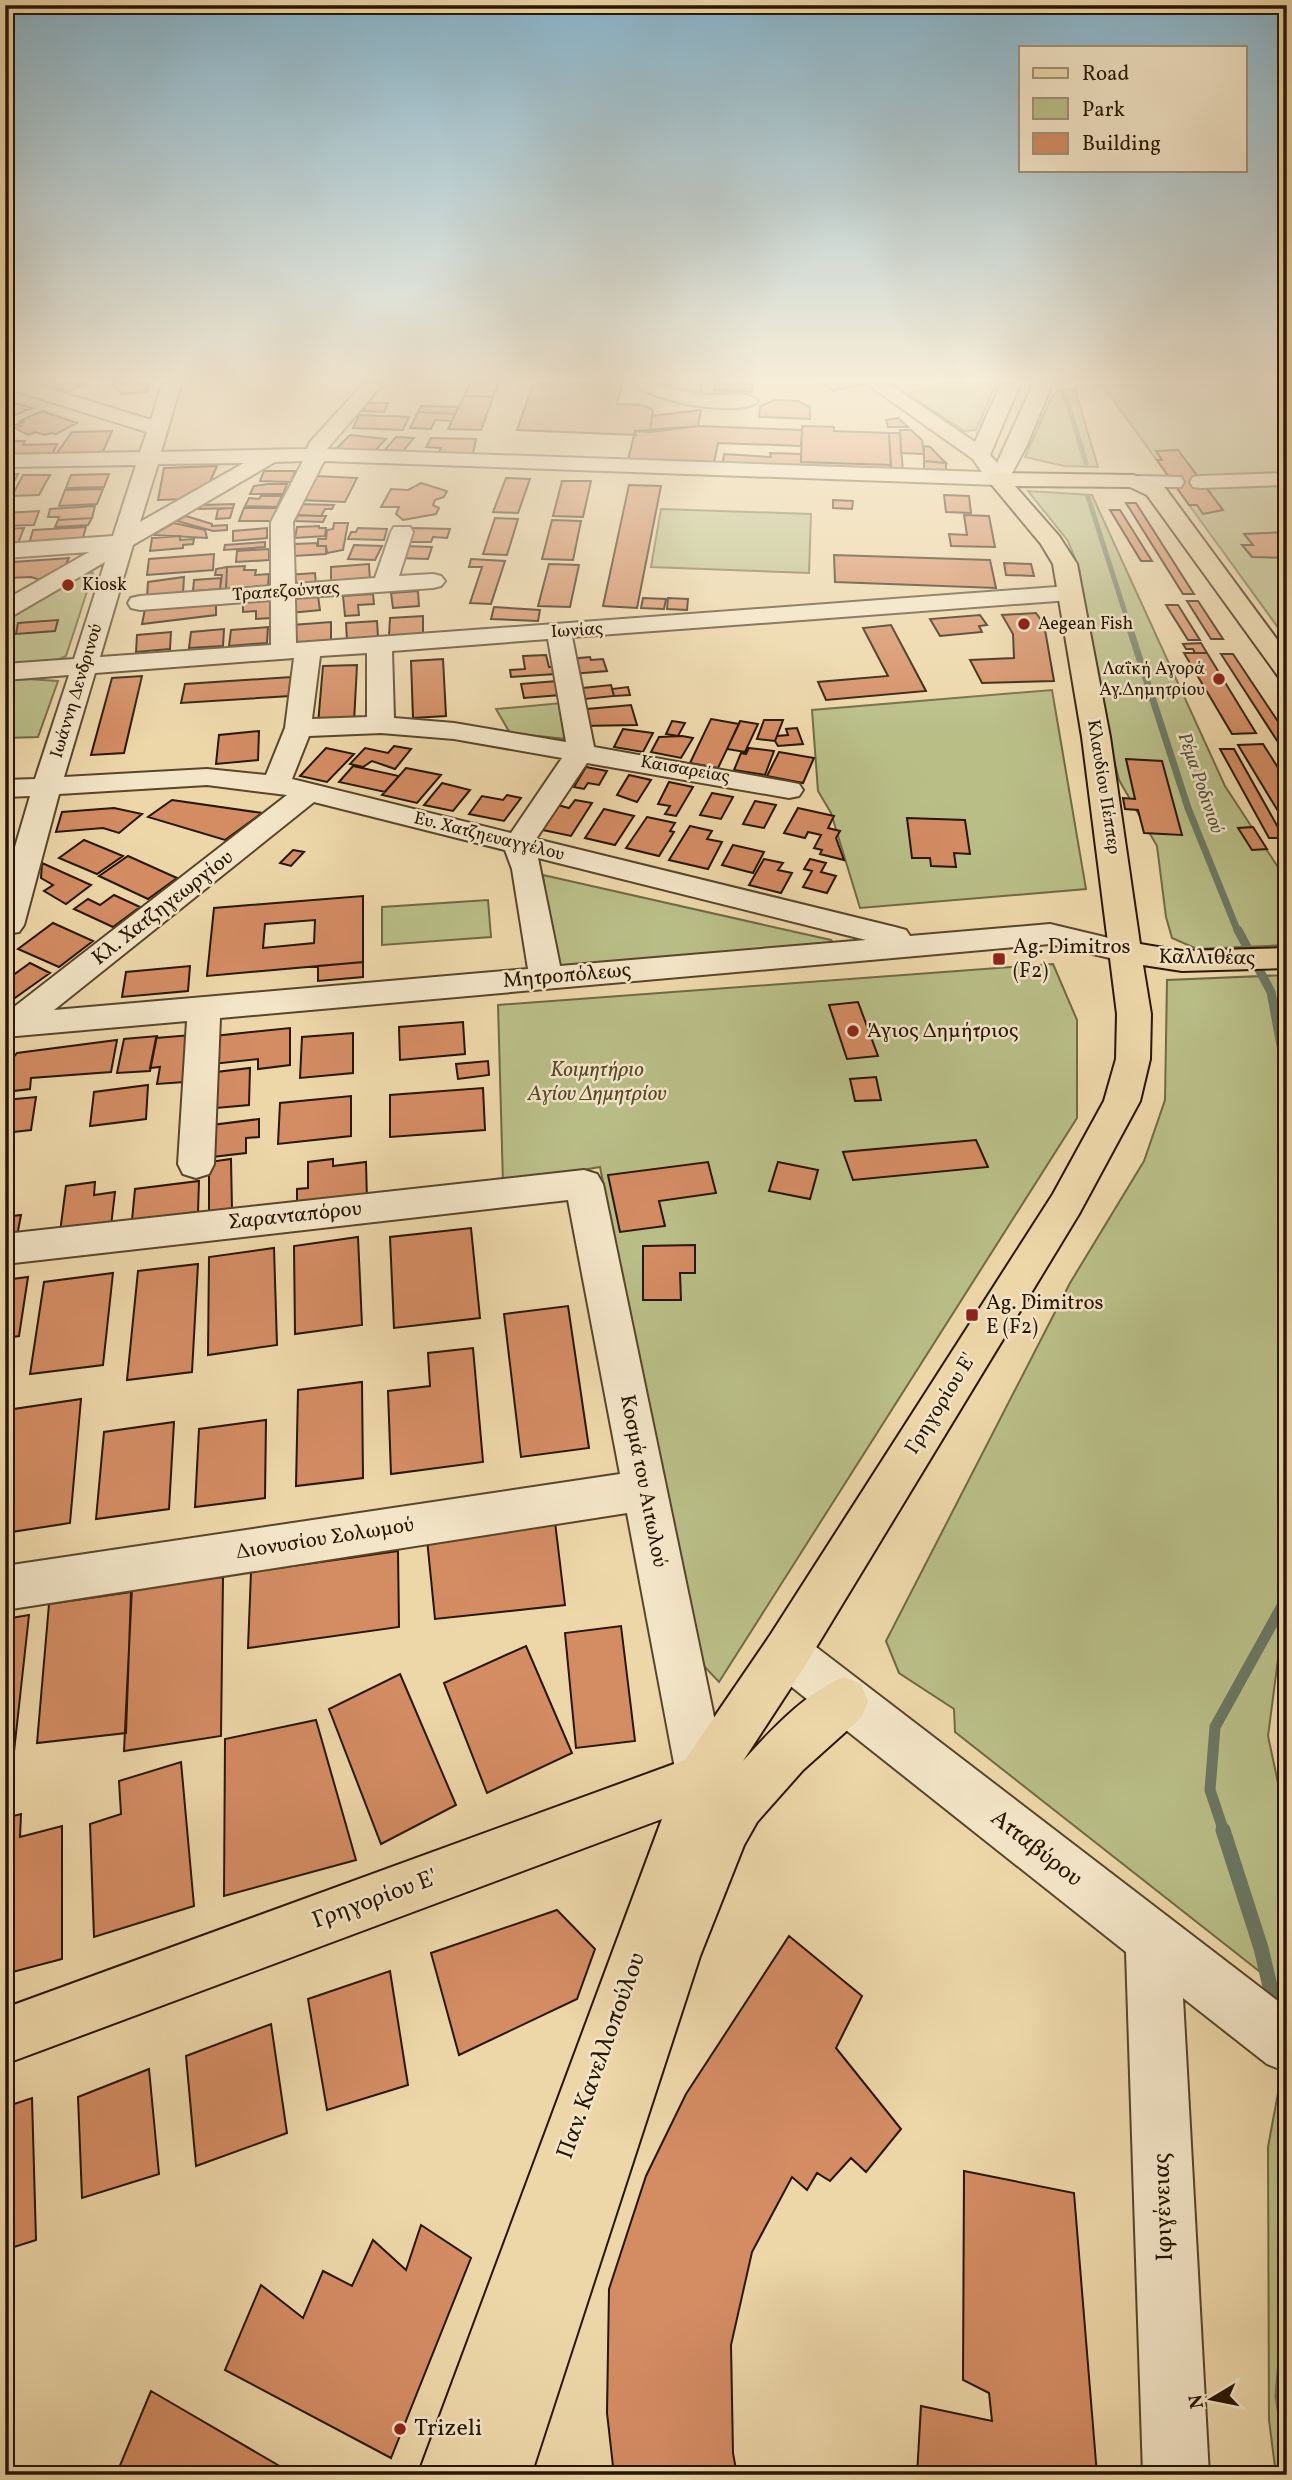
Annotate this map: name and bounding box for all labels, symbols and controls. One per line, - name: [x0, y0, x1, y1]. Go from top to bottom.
- legend: [1019, 46, 1246, 172]
- text: Road: [1082, 60, 1129, 89]
- text: Park: [1082, 96, 1125, 125]
- text: Building: [1082, 130, 1161, 159]
- place label: Kiosk: [82, 573, 127, 598]
- street label: Τραπεζούντας: [232, 576, 340, 608]
- marker: Kiosk: [60, 577, 76, 593]
- place label: Aegean Fish: [1038, 612, 1134, 637]
- marker: Aegean Fish: [1016, 616, 1032, 632]
- street label: Ιωνίας: [550, 617, 604, 645]
- street label: Ιωάννη Δενδρινού: [45, 621, 109, 761]
- place label: Λαΐκή Αγορά Αγ.Δημητρίου: [1099, 657, 1205, 703]
- marker: Λαΐκή Αγορά Αγ.Δημητρίου: [1211, 671, 1227, 687]
- street label: Κλαυδίου Πέππερ: [1080, 718, 1126, 856]
- water label: Ρέμα Ροδινιού: [1171, 729, 1229, 837]
- street label: Καισαρείας: [638, 750, 732, 790]
- street label: Ευ. Χατζηευαγγέλου: [411, 806, 567, 868]
- street label: Κλ. Χατζηγεωργίου: [86, 843, 240, 973]
- place label: Ag. Dimitros (F2): [1013, 933, 1131, 986]
- street label: Καλλιθέας: [1158, 943, 1256, 973]
- marker: Ag. Dimitros (F2): [991, 951, 1007, 967]
- street label: Μητροπόλεως: [502, 956, 632, 996]
- place label: Άγιος Δημήτριος: [867, 1017, 1019, 1046]
- marker: Άγιος Δημήτριος: [845, 1023, 861, 1039]
- park label: Κοιμητήριο Αγίου Δημητρίου: [527, 1056, 666, 1109]
- street label: Σαρανταπόρου: [227, 1195, 363, 1237]
- place label: Ag. Dimitros E (F2): [986, 1289, 1104, 1342]
- marker: Ag. Dimitros E (F2): [964, 1307, 980, 1323]
- street label: Γρηγορίου Ε': [898, 1348, 984, 1460]
- street label: Κοσμά του Αιτωλού: [612, 1392, 674, 1570]
- street label: Διονυσίου Σολωμού: [234, 1511, 416, 1567]
- street label: Ατταβύρου: [983, 1802, 1089, 1896]
- street label: Γρηγορίου Ε': [308, 1862, 442, 1938]
- street label: Παν. Κανελλοπούλου: [549, 1948, 655, 2164]
- street label: Ιφιγένειας: [1145, 2152, 1183, 2262]
- north arrow: [1176, 2364, 1246, 2434]
- text: N: [1183, 2392, 1211, 2411]
- place label: Trizeli: [414, 2412, 482, 2446]
- marker: Trizeli: [392, 2421, 408, 2437]

